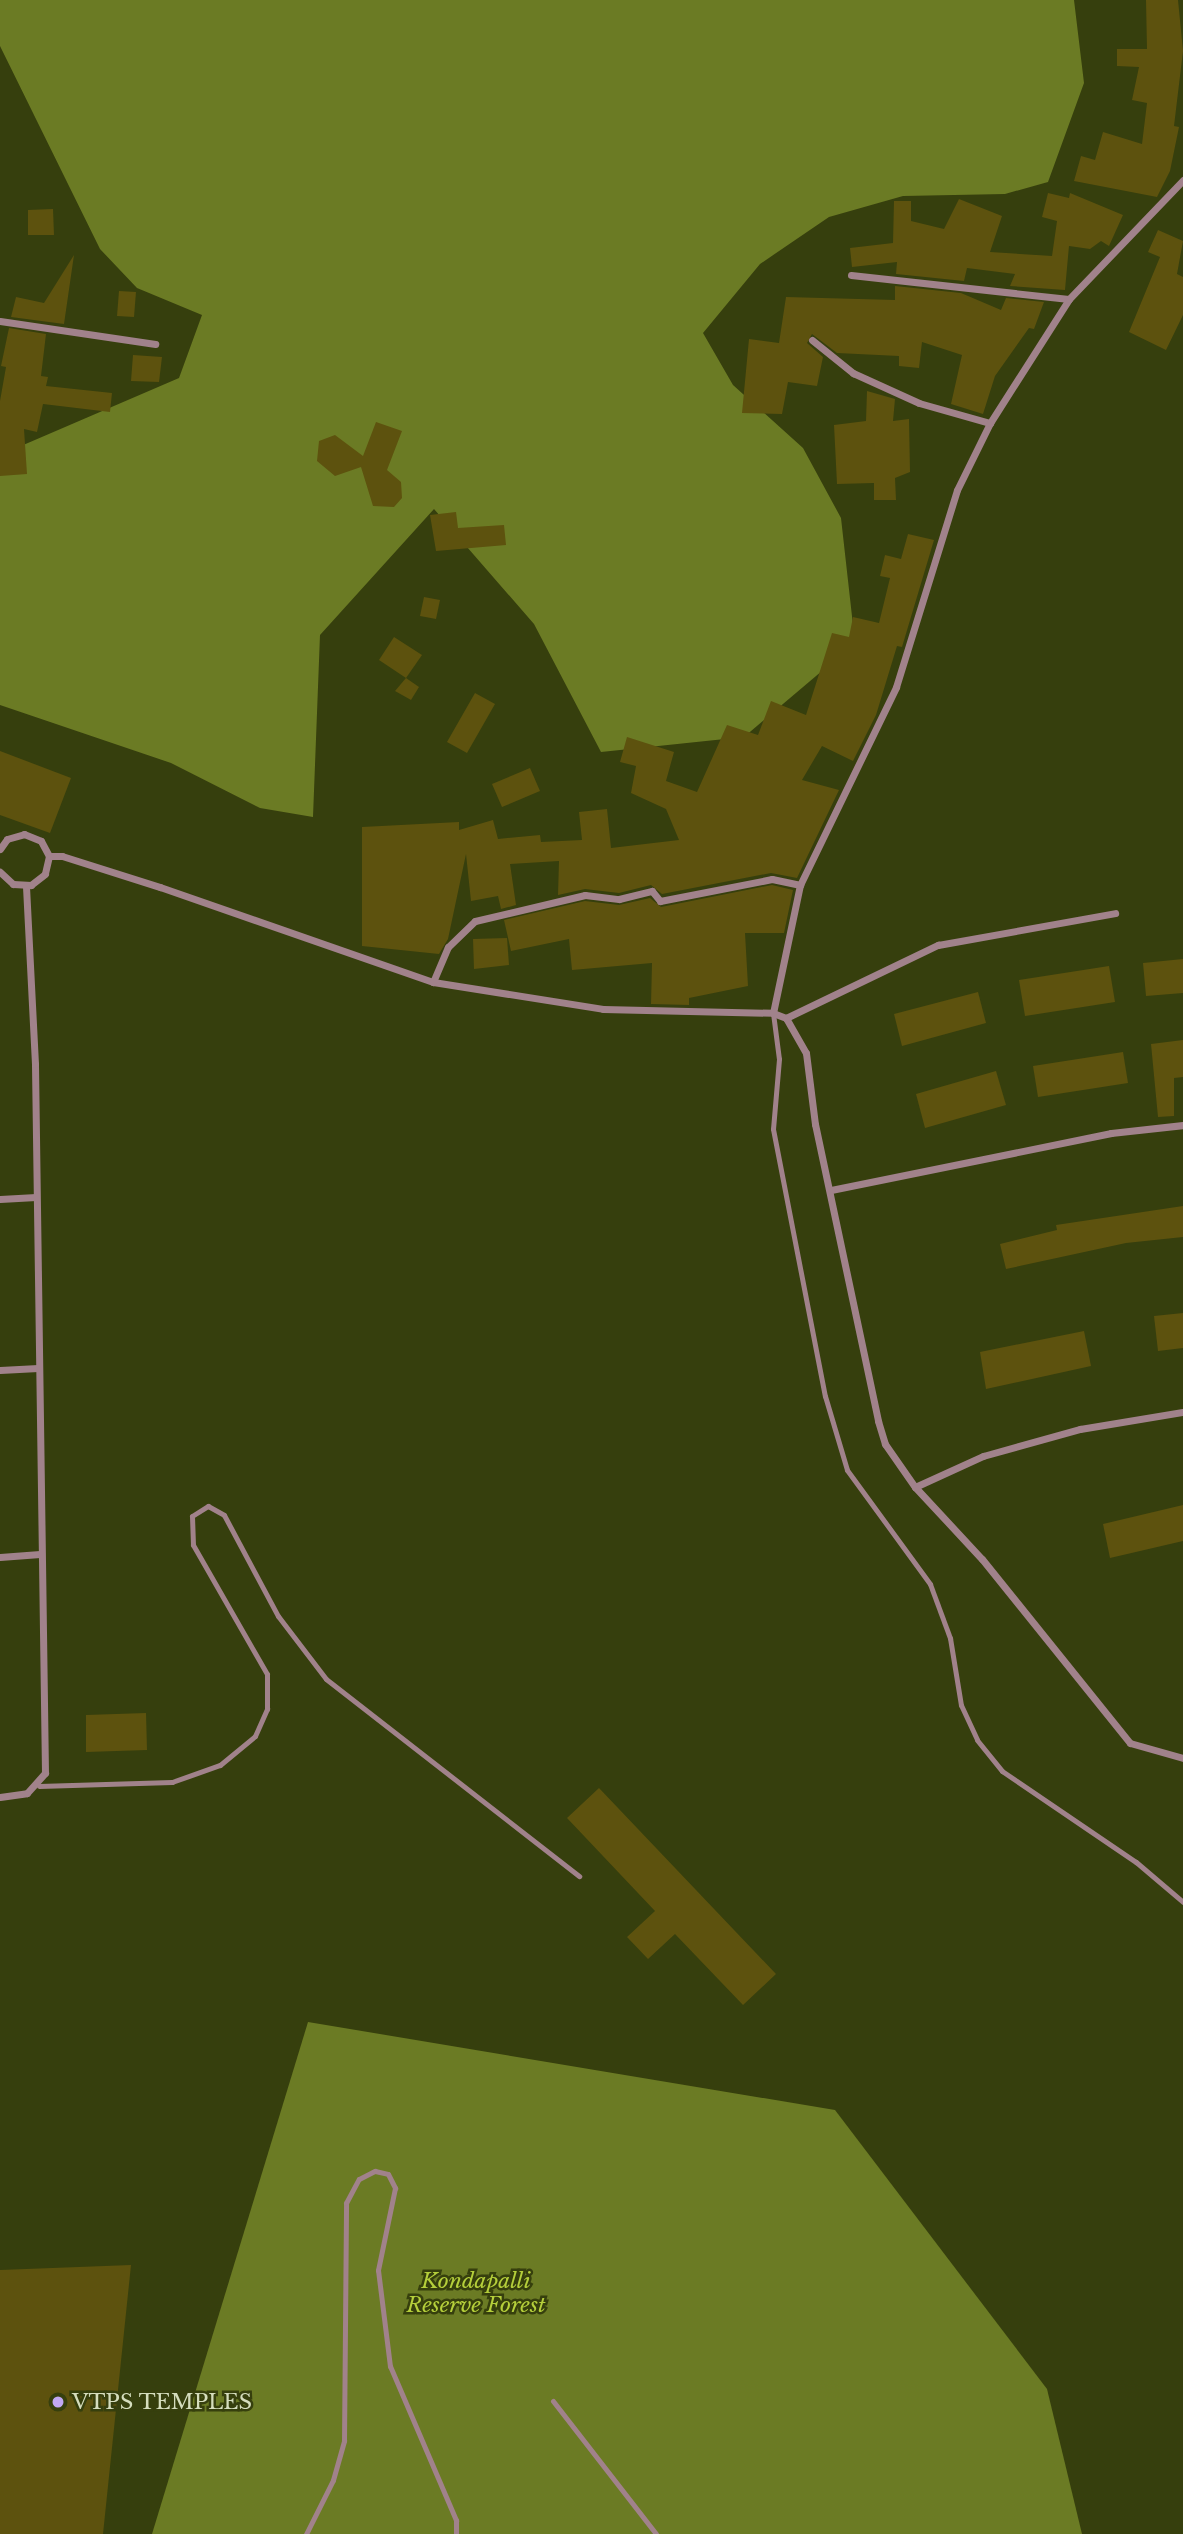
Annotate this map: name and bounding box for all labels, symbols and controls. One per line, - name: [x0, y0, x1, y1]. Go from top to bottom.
- park label: Kondapalli Reserve Forest: [406, 2268, 546, 2318]
- place label: VTPS TEMPLES: [72, 2389, 253, 2415]
- marker: VTPS TEMPLES: [50, 2394, 66, 2410]

